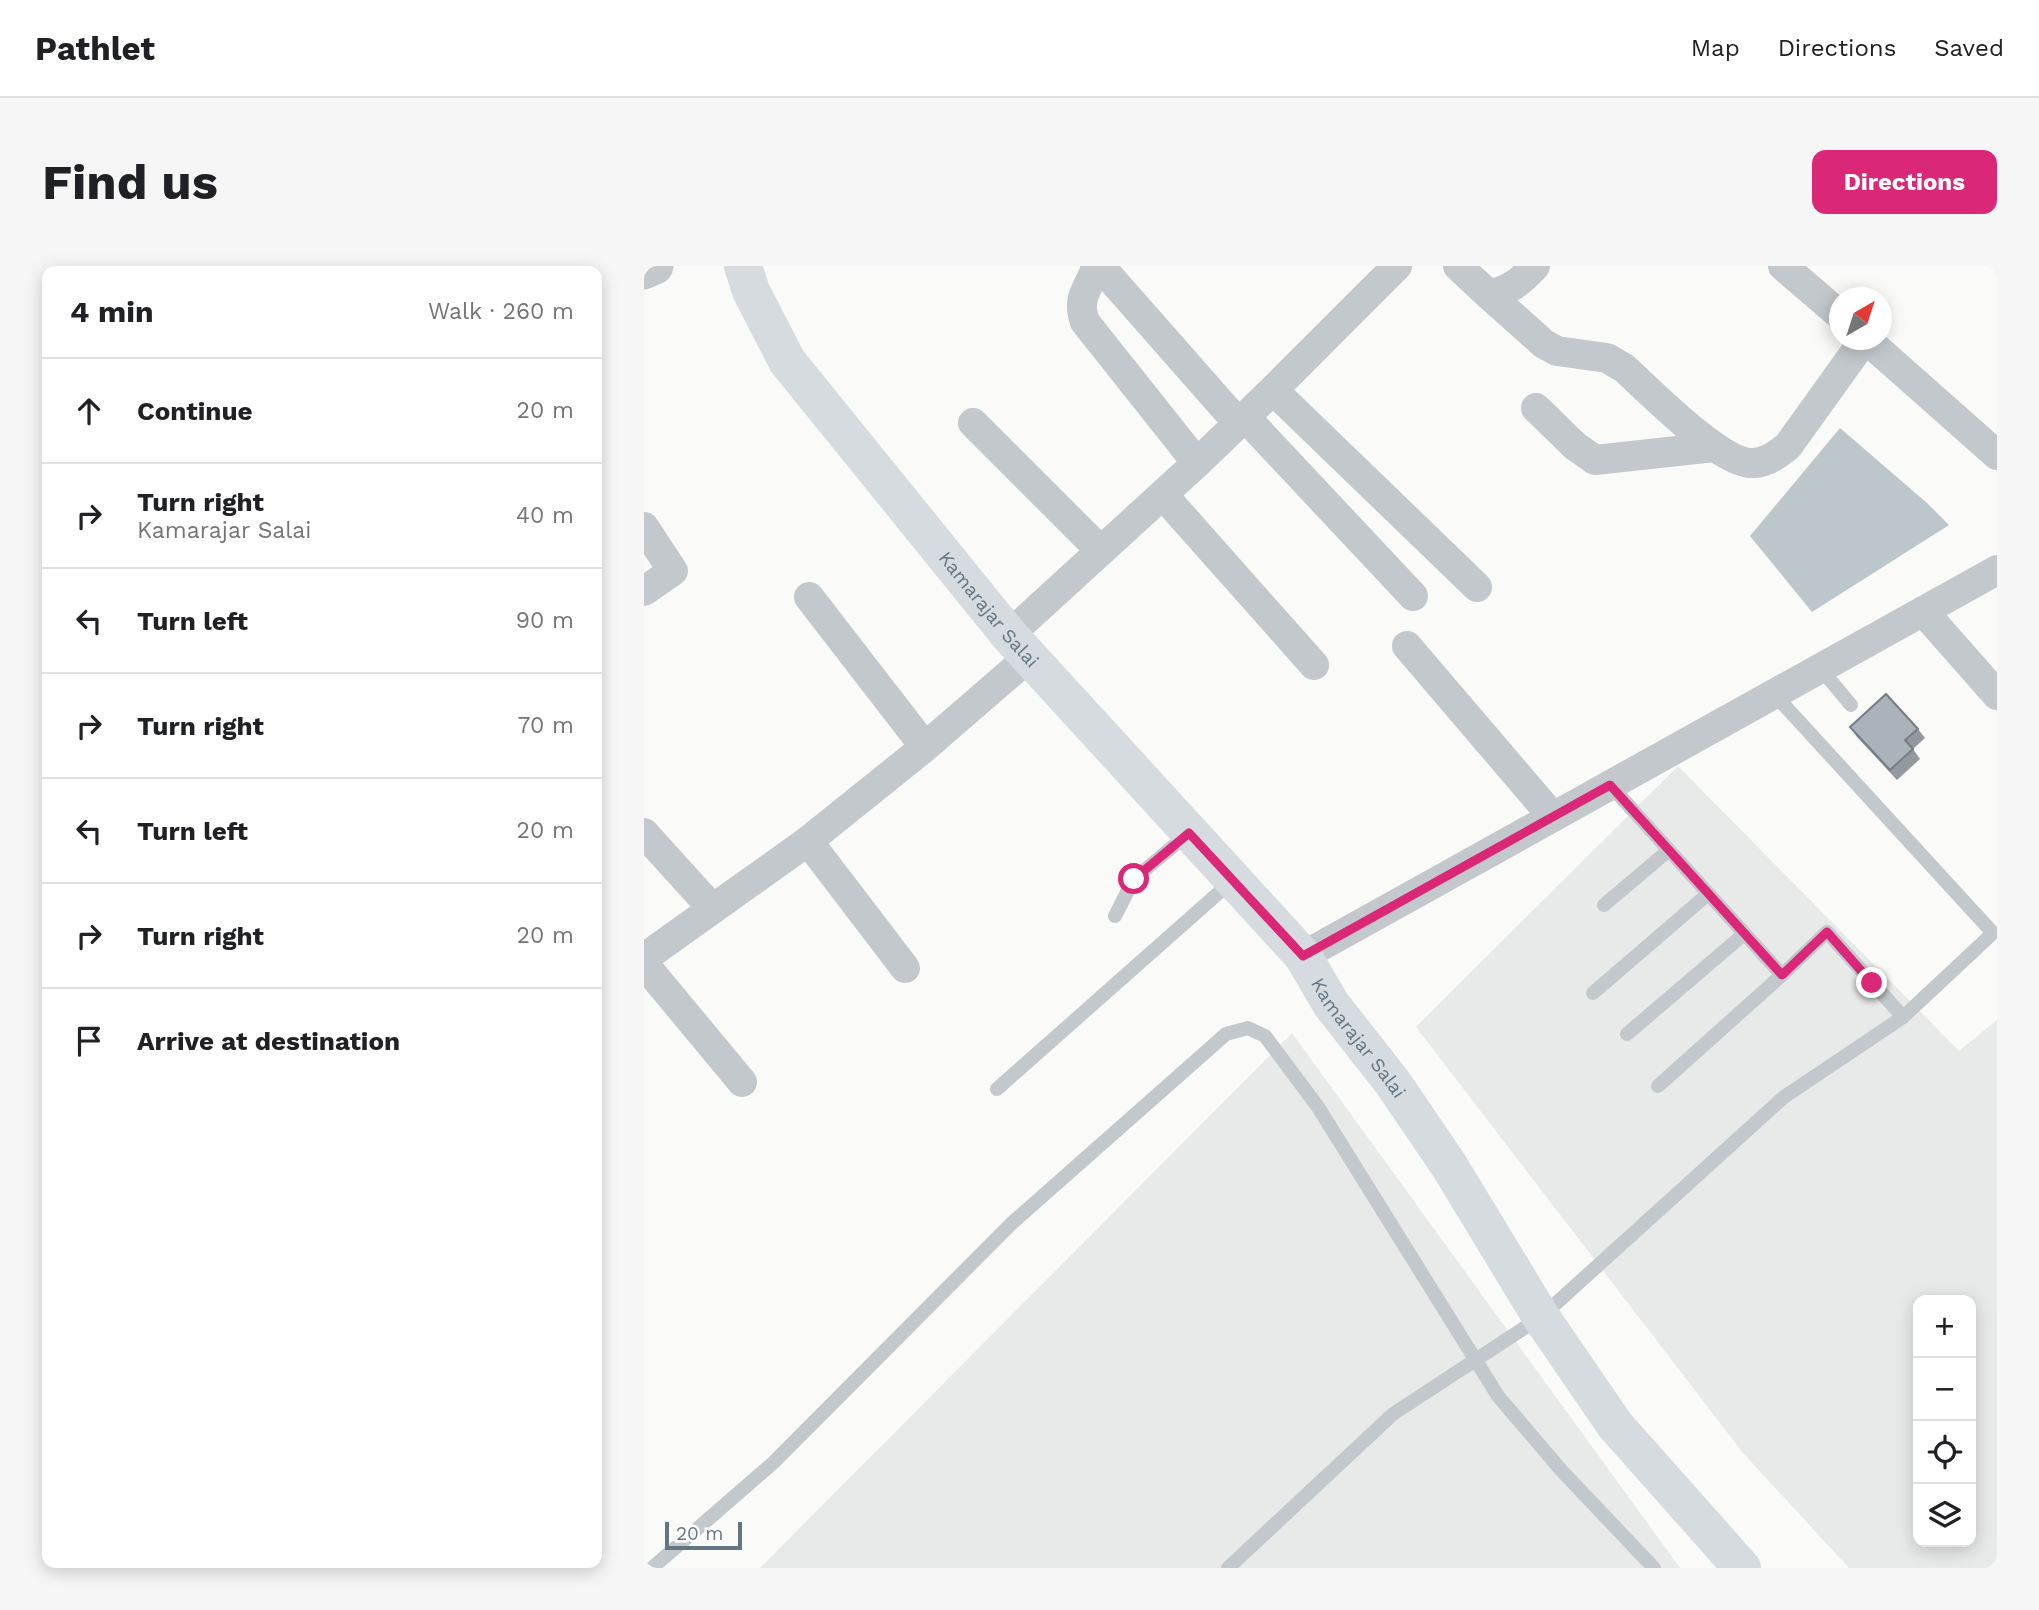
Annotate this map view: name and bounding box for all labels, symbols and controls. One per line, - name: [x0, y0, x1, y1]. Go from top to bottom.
- text: Pathlet: [35, 29, 155, 68]
- text: Map: [1691, 34, 1740, 62]
- text: Directions: [1778, 34, 1896, 62]
- text: Saved: [1934, 34, 2004, 62]
- button: Directions: [1812, 150, 1997, 214]
- text: Find us: [42, 153, 218, 211]
- north arrow: [1829, 287, 1892, 350]
- text: 4 min: [70, 294, 154, 329]
- text: Walk · 260 m: [428, 298, 574, 325]
- icon: ahead: [70, 392, 108, 430]
- text: Continue: [137, 396, 253, 426]
- text: 20 m: [517, 397, 574, 424]
- text: Turn right: [137, 487, 264, 517]
- icon: right: [70, 497, 108, 535]
- text: 40 m: [516, 502, 574, 529]
- text: Kamarajar Salai: [137, 517, 311, 544]
- street label: Kamarajar Salai: [934, 547, 1044, 672]
- icon: left: [70, 602, 108, 640]
- text: Turn left: [137, 606, 248, 636]
- text: 90 m: [516, 607, 574, 634]
- icon: right: [70, 707, 108, 745]
- text: Turn right: [137, 711, 264, 741]
- text: 70 m: [517, 712, 574, 739]
- icon: left: [70, 812, 108, 850]
- text: Turn left: [137, 816, 248, 846]
- text: 20 m: [517, 817, 574, 844]
- route start: [1118, 863, 1149, 894]
- icon: right: [70, 917, 108, 955]
- text: Turn right: [137, 921, 264, 951]
- text: 20 m: [517, 922, 574, 949]
- route end: [1856, 967, 1887, 998]
- street label: Kamarajar Salai: [1306, 974, 1411, 1102]
- icon: arrive: [70, 1022, 108, 1060]
- text: Arrive at destination: [137, 1026, 400, 1056]
- map controls: [1913, 1295, 1976, 1547]
- button: +: [1913, 1295, 1976, 1358]
- button: −: [1913, 1358, 1976, 1421]
- button: locate: [1913, 1421, 1976, 1484]
- button: layers: [1913, 1484, 1976, 1547]
- scale bar: [665, 1519, 742, 1551]
- text: 20 m: [676, 1522, 723, 1545]

